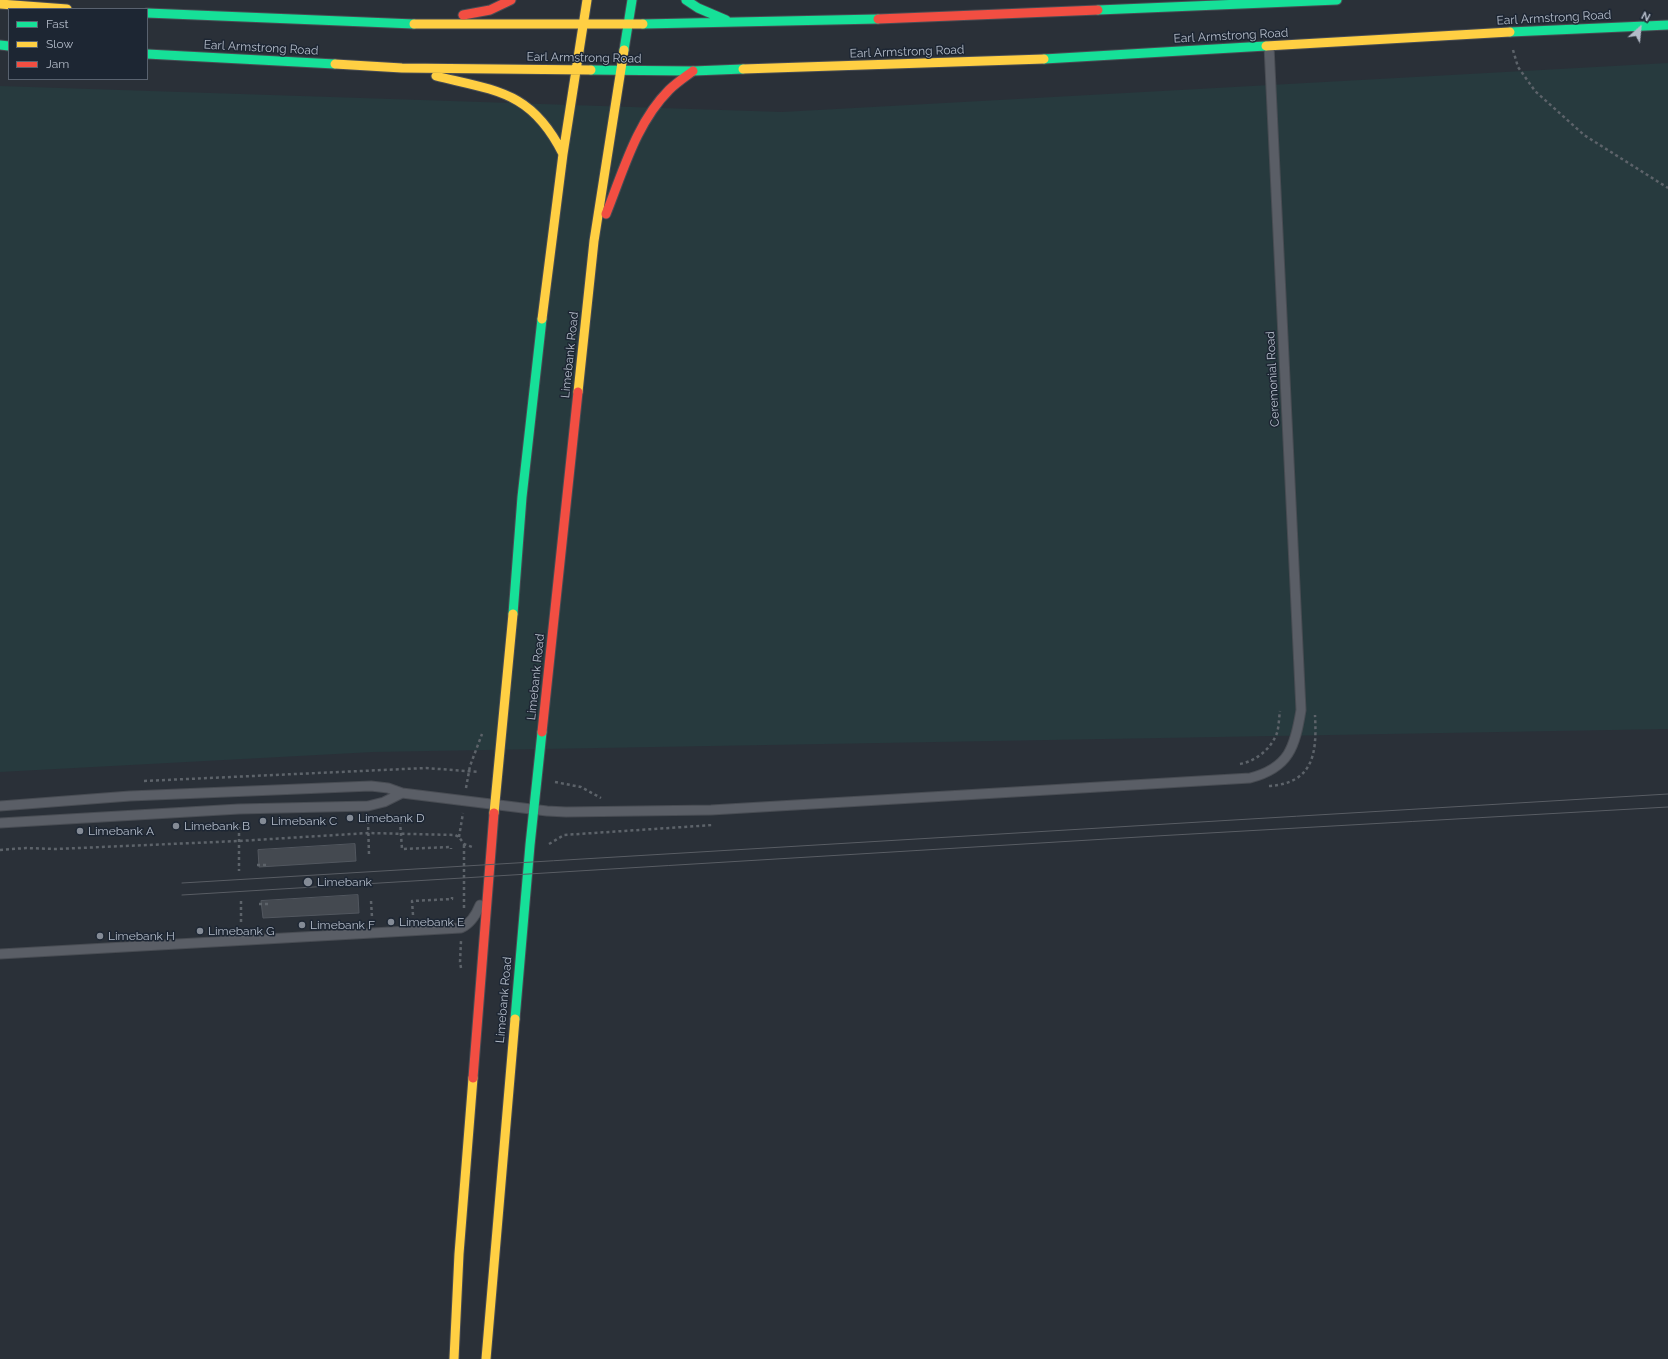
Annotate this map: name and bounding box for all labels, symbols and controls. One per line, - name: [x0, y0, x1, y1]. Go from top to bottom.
- legend: [8, 8, 148, 80]
- street label: Earl Armstrong Road: [1496, 8, 1612, 28]
- north arrow: [1620, 8, 1660, 48]
- text: N: [1639, 9, 1652, 25]
- text: Fast: [46, 17, 69, 31]
- street label: Earl Armstrong Road: [1173, 26, 1289, 46]
- text: Slow: [46, 37, 73, 51]
- street label: Earl Armstrong Road: [203, 38, 319, 58]
- street label: Earl Armstrong Road: [849, 43, 965, 61]
- street label: Earl Armstrong Road: [526, 50, 642, 66]
- text: Jam: [46, 57, 69, 71]
- street label: Limebank Road: [558, 311, 582, 399]
- street label: Ceremonial Road: [1263, 331, 1283, 427]
- street label: Limebank Road: [524, 633, 548, 721]
- place label: Limebank D: [358, 811, 425, 825]
- marker: Limebank D: [345, 813, 355, 823]
- place label: Limebank C: [271, 814, 337, 828]
- marker: Limebank C: [258, 816, 268, 826]
- place label: Limebank B: [184, 819, 250, 833]
- marker: Limebank B: [171, 821, 181, 831]
- place label: Limebank A: [88, 824, 154, 838]
- marker: Limebank A: [75, 826, 85, 836]
- place label: Limebank: [317, 875, 372, 889]
- marker: Limebank: [302, 876, 314, 888]
- place label: Limebank E: [399, 915, 464, 929]
- marker: Limebank E: [386, 917, 396, 927]
- place label: Limebank F: [310, 918, 375, 932]
- marker: Limebank F: [297, 920, 307, 930]
- place label: Limebank G: [208, 924, 275, 938]
- marker: Limebank G: [195, 926, 205, 936]
- place label: Limebank H: [108, 929, 175, 943]
- marker: Limebank H: [95, 931, 105, 941]
- street label: Limebank Road: [493, 956, 515, 1044]

